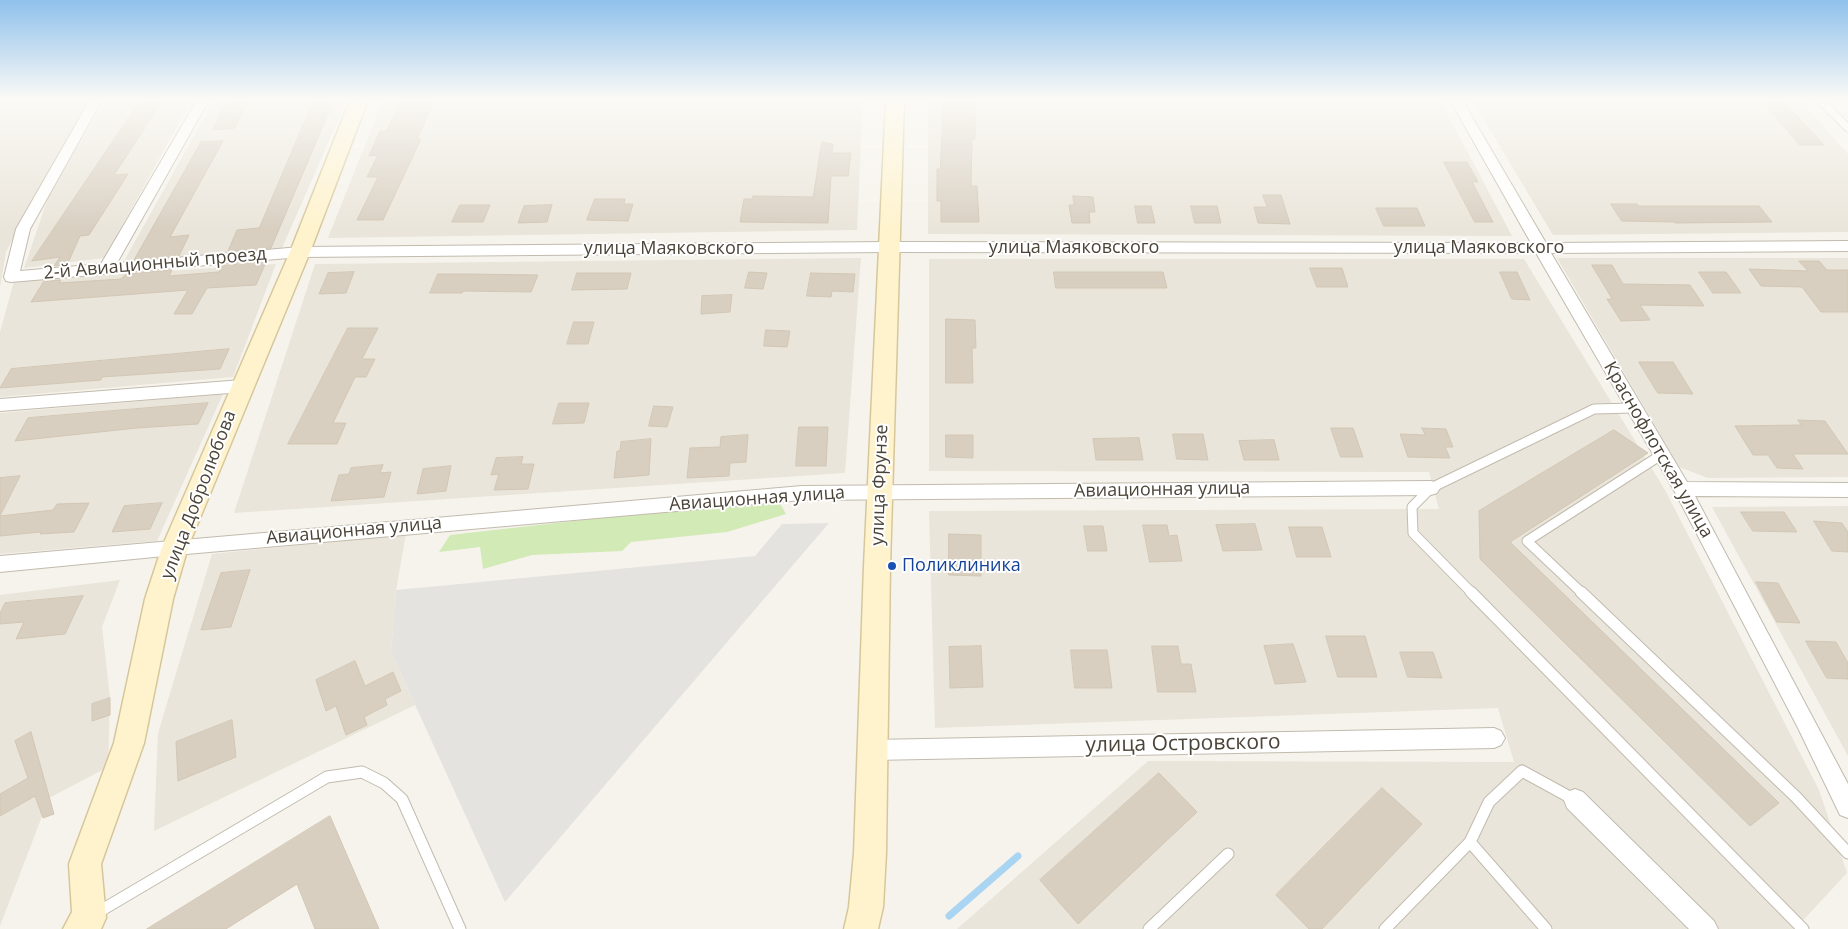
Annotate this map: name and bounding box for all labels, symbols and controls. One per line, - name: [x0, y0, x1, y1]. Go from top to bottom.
- street label: улица Маяковского: [989, 237, 1159, 259]
- street label: улица Маяковского: [1394, 237, 1564, 259]
- street label: улица Маяковского: [584, 238, 754, 260]
- street label: 2-й Авиационный проезд: [43, 243, 267, 285]
- street label: Краснофлотская улица: [1599, 358, 1717, 542]
- street label: улица Добролюбова: [157, 407, 241, 583]
- street label: улица Фрунзе: [867, 424, 893, 546]
- street label: Авиационная улица: [1074, 478, 1250, 502]
- street label: Авиационная улица: [668, 482, 846, 516]
- street label: Авиационная улица: [265, 513, 443, 549]
- place label: Поликлиника: [902, 555, 1021, 577]
- marker: Поликлиника: [886, 560, 898, 572]
- street label: улица Островского: [1085, 730, 1281, 758]

